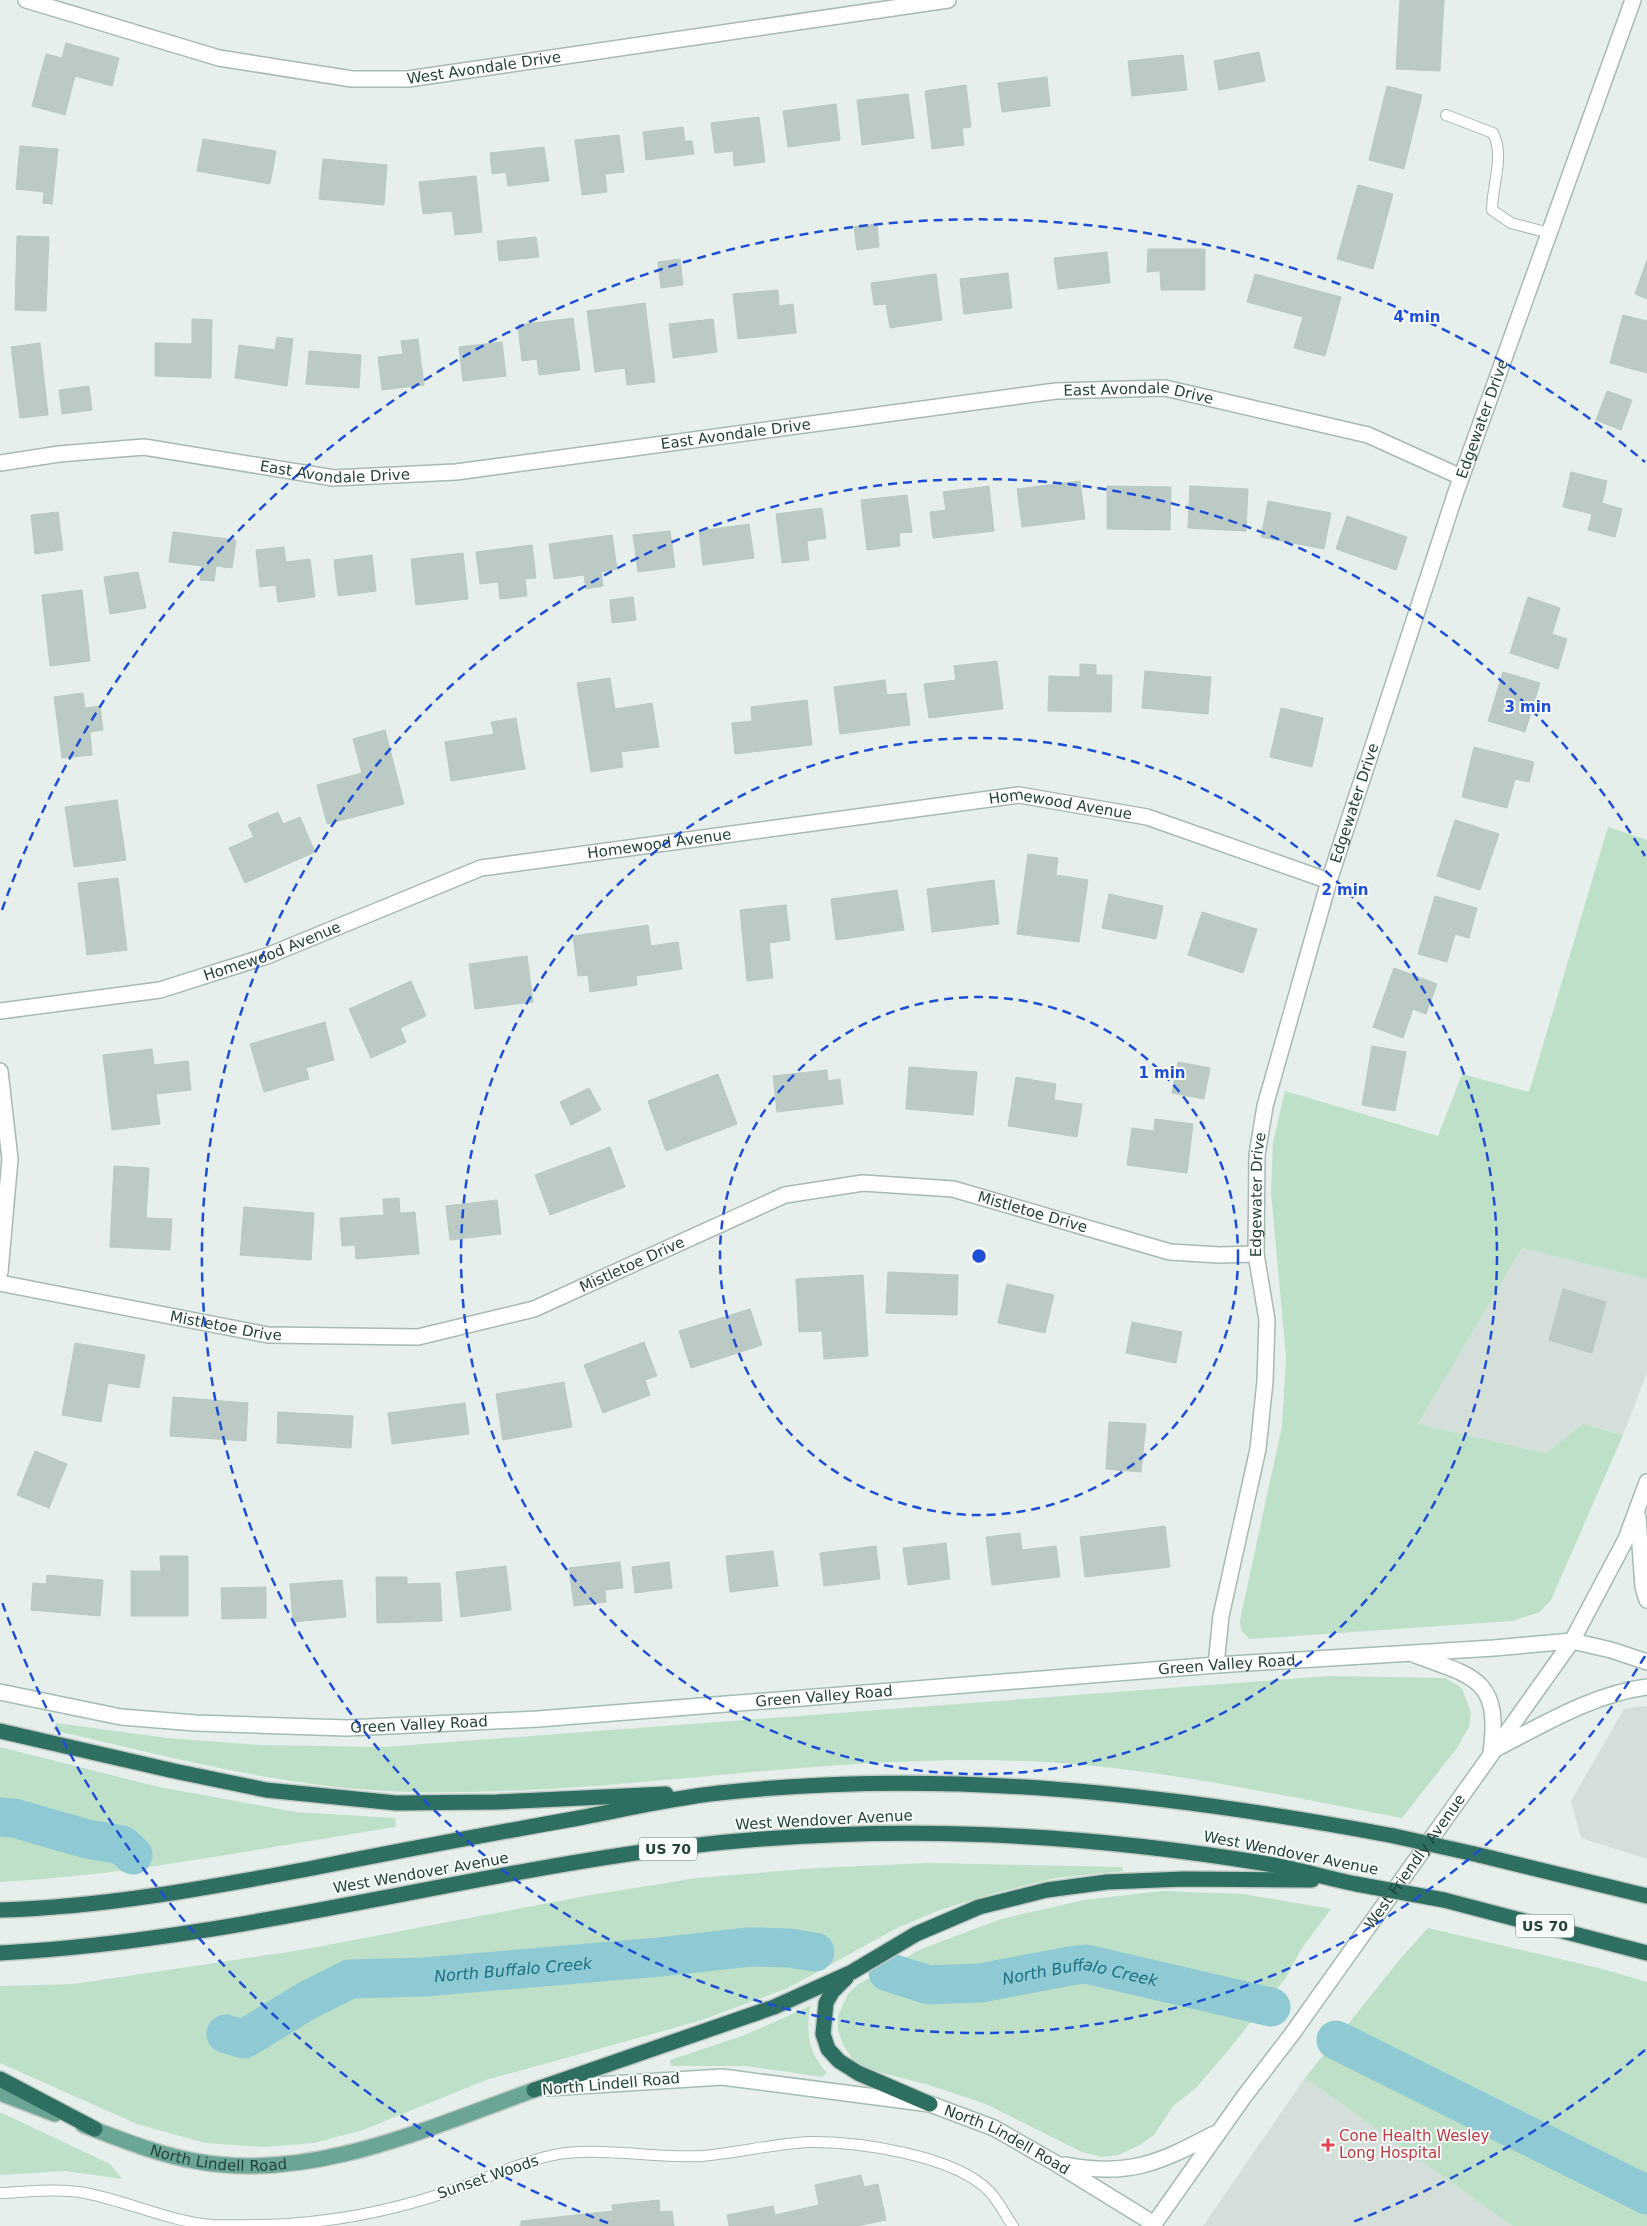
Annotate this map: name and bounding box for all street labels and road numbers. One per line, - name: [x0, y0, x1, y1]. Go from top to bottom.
- street label: West Avondale Drive: [406, 48, 562, 88]
- street label: Edgewater Drive: [1453, 357, 1512, 481]
- street label: East Avondale Drive: [1063, 378, 1215, 408]
- street label: East Avondale Drive: [660, 415, 812, 453]
- street label: East Avondale Drive: [258, 457, 410, 487]
- street label: Edgewater Drive: [1326, 741, 1382, 866]
- street label: Homewood Avenue: [988, 785, 1133, 823]
- street label: Homewood Avenue: [586, 825, 732, 862]
- street label: Homewood Avenue: [201, 918, 343, 985]
- street label: Edgewater Drive: [1247, 1131, 1270, 1257]
- street label: Mistletoe Drive: [976, 1188, 1090, 1237]
- street label: Mistletoe Drive: [577, 1233, 687, 1296]
- street label: Mistletoe Drive: [168, 1307, 282, 1344]
- street label: Green Valley Road: [1157, 1651, 1296, 1679]
- street label: Green Valley Road: [755, 1682, 893, 1711]
- street label: Green Valley Road: [350, 1712, 488, 1737]
- street label: West Friendly Avenue: [1361, 1791, 1469, 1933]
- street label: West Wendover Avenue: [735, 1806, 913, 1834]
- street label: West Wendover Avenue: [1202, 1827, 1380, 1879]
- road number: US 70: [639, 1838, 697, 1860]
- street label: West Wendover Avenue: [332, 1849, 510, 1897]
- road number: US 70: [1516, 1914, 1574, 1938]
- street label: North Lindell Road: [541, 2069, 681, 2099]
- street label: North Lindell Road: [942, 2101, 1073, 2179]
- street label: North Lindell Road: [148, 2141, 288, 2175]
- street label: Sunset Woods: [435, 2151, 541, 2203]

